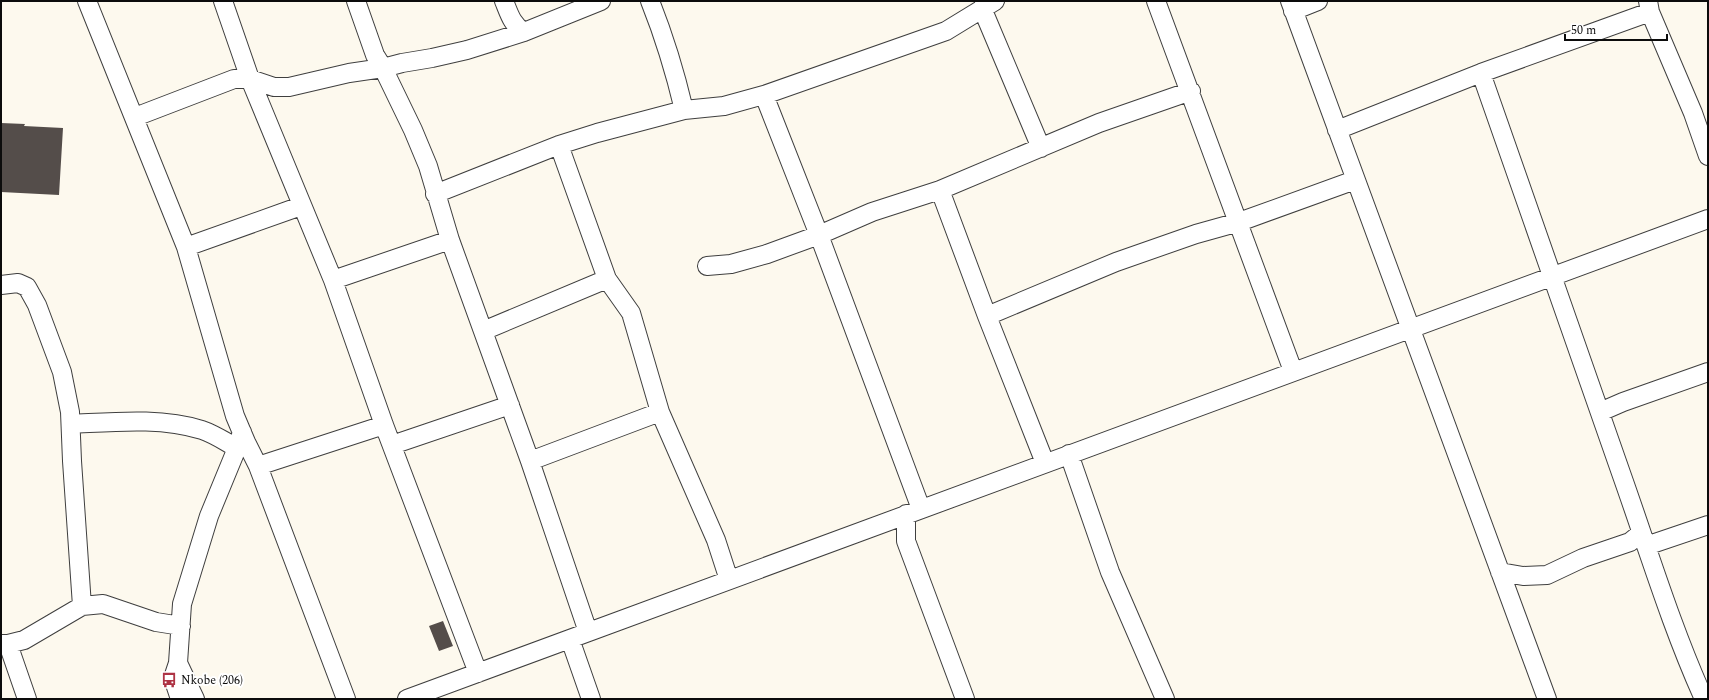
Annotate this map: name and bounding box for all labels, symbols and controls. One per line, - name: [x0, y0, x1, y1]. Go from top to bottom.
- scale bar: [1565, 16, 1667, 42]
- text: 50 m: [1571, 21, 1596, 40]
- bus stop icon: Nkobe (206): [160, 671, 178, 689]
- place label: Nkobe (206): [181, 671, 243, 690]

